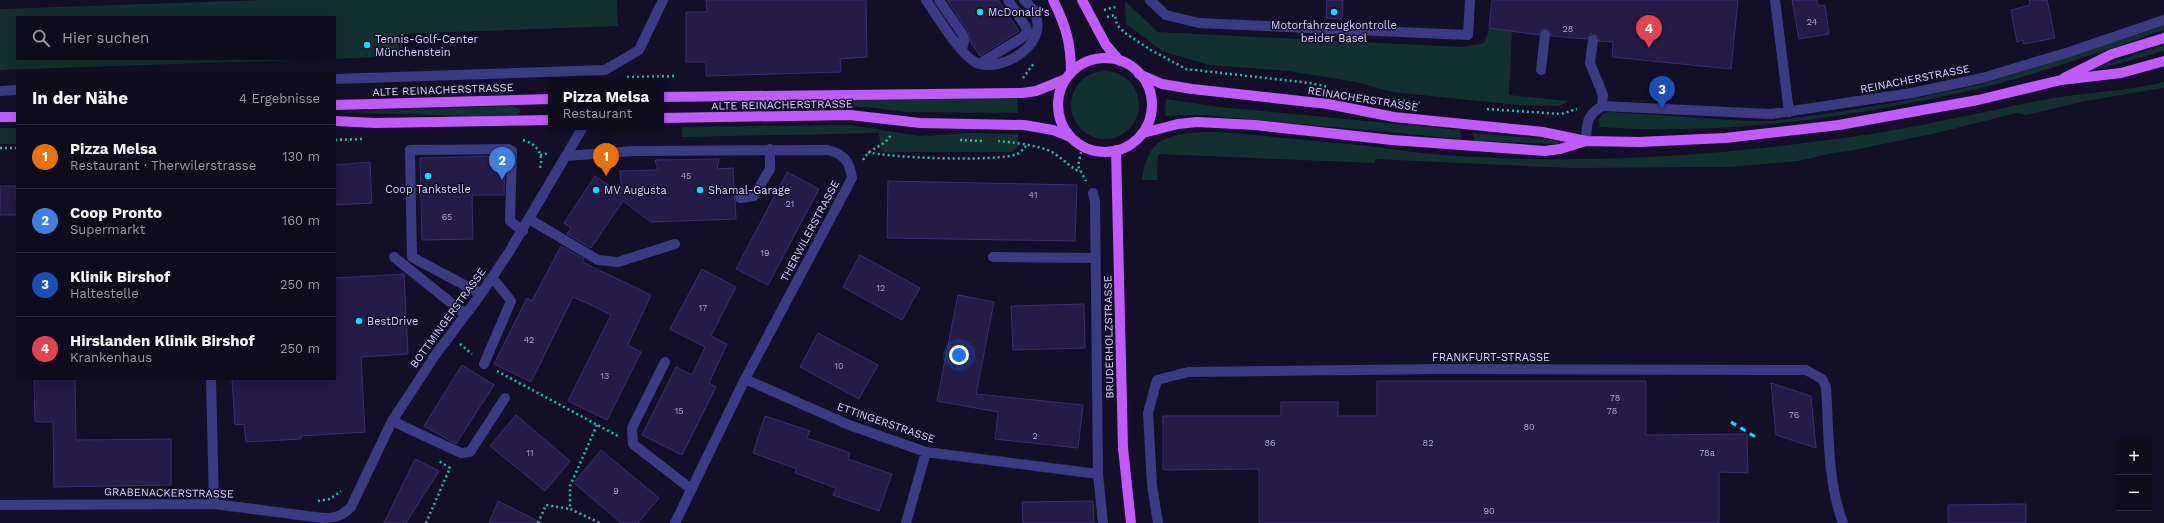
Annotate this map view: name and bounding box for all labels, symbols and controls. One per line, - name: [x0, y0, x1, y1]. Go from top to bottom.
- place label: McDonald's: [988, 6, 1050, 19]
- marker: McDonald's: [975, 7, 985, 17]
- marker: Motorfahrzeugkontrolle beider Basel: [1329, 7, 1339, 17]
- pin: 4: [1636, 15, 1662, 48]
- search box: [16, 16, 336, 60]
- house number: 24: [1807, 17, 1818, 27]
- place label: Motorfahrzeugkontrolle beider Basel: [1271, 19, 1397, 45]
- house number: 28: [1563, 24, 1573, 34]
- icon: search: [30, 27, 52, 49]
- text: Hier suchen: [62, 29, 149, 47]
- place label: Tennis-Golf-Center Münchenstein: [375, 33, 478, 59]
- marker: Tennis-Golf-Center Münchenstein: [362, 40, 372, 50]
- street label: REINACHERSTRASSE: [1859, 62, 1971, 96]
- pin: 3: [1649, 76, 1675, 109]
- popup: [548, 78, 664, 130]
- street label: ALTE REINACHERSTRASSE: [372, 81, 514, 99]
- street label: REINACHERSTRASSE: [1307, 84, 1419, 114]
- text: In der Nähe: [32, 88, 128, 108]
- text: Pizza Melsa: [563, 88, 649, 106]
- text: 4 Ergebnisse: [239, 91, 320, 106]
- street label: ALTE REINACHERSTRASSE: [711, 97, 853, 113]
- text: Restaurant: [563, 106, 632, 121]
- text: Pizza Melsa: [70, 140, 157, 158]
- pin: 1: [593, 143, 619, 176]
- pin: 2: [489, 147, 515, 180]
- text: 1: [42, 149, 48, 164]
- text: 130 m: [282, 149, 320, 164]
- text: Restaurant · Therwilerstrasse: [70, 158, 256, 173]
- marker: Coop Tankstelle: [423, 171, 433, 181]
- house number: 45: [681, 171, 691, 181]
- street label: THERWILERSTRASSE: [778, 178, 842, 284]
- place label: Coop Tankstelle: [385, 183, 471, 196]
- place label: MV Augusta: [604, 184, 667, 197]
- place label: Shamal-Garage: [708, 184, 790, 197]
- marker: MV Augusta: [591, 185, 601, 195]
- marker: Shamal-Garage: [695, 185, 705, 195]
- house number: 41: [1029, 190, 1037, 200]
- house number: 21: [786, 199, 794, 209]
- text: Coop Pronto: [70, 204, 162, 222]
- house number: 65: [442, 212, 452, 222]
- text: 2: [41, 213, 49, 228]
- text: 160 m: [282, 213, 320, 228]
- text: Supermarkt: [70, 222, 145, 237]
- house number: 19: [760, 248, 770, 258]
- street label: BOTTMINGERSTRASSE: [407, 265, 489, 371]
- text: Klinik Birshof: [70, 268, 170, 286]
- street label: BRUDERHOLZSTRASSE: [1101, 275, 1117, 399]
- text: 3: [41, 277, 49, 292]
- text: 250 m: [280, 277, 320, 292]
- house number: 12: [877, 283, 885, 293]
- text: Haltestelle: [70, 286, 139, 301]
- house number: 17: [699, 303, 707, 313]
- place label: BestDrive: [367, 315, 418, 328]
- marker: BestDrive: [354, 316, 364, 326]
- text: Hirslanden Klinik Birshof: [70, 332, 255, 350]
- house number: 42: [524, 335, 534, 345]
- text: 4: [41, 341, 49, 356]
- text: 250 m: [280, 341, 320, 356]
- your location: [949, 345, 969, 365]
- text: Krankenhaus: [70, 350, 152, 365]
- street label: FRANKFURT-STRASSE: [1432, 351, 1550, 364]
- house number: 10: [834, 361, 844, 371]
- house number: 13: [601, 371, 609, 381]
- house number: 78: [1610, 393, 1620, 403]
- street label: ETTINGERSTRASSE: [835, 400, 937, 446]
- house number: 15: [675, 406, 683, 416]
- house number: 78: [1607, 406, 1617, 416]
- house number: 76: [1789, 410, 1799, 420]
- house number: 80: [1523, 422, 1535, 432]
- house number: 2: [1032, 431, 1038, 441]
- house number: 86: [1264, 438, 1276, 448]
- house number: 82: [1423, 438, 1433, 448]
- map controls: [2116, 439, 2152, 511]
- button: +: [2116, 439, 2152, 475]
- house number: 11: [526, 448, 534, 458]
- house number: 78a: [1699, 448, 1715, 458]
- button: −: [2116, 475, 2152, 511]
- street label: GRABENACKERSTRASSE: [104, 485, 234, 501]
- house number: 9: [613, 486, 619, 496]
- house number: 90: [1483, 506, 1495, 516]

